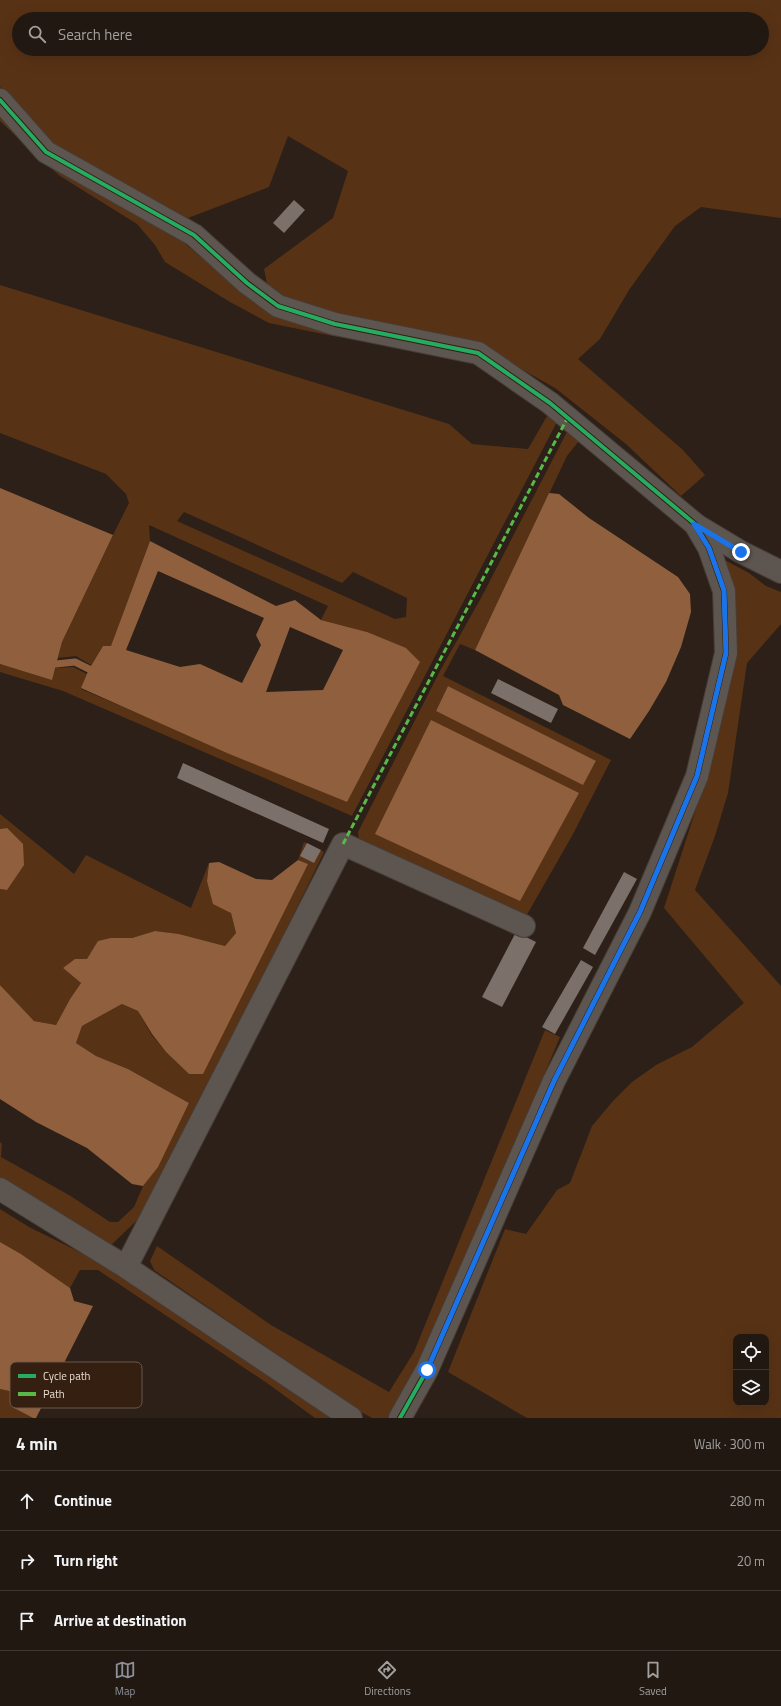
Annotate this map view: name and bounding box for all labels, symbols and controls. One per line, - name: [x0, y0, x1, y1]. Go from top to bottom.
- search box: [12, 12, 769, 56]
- icon: search: [26, 23, 48, 45]
- text: Search here: [58, 23, 132, 46]
- route end: [732, 543, 750, 561]
- map controls: [733, 1334, 769, 1406]
- button: locate: [733, 1334, 769, 1370]
- route start: [418, 1361, 436, 1379]
- legend: [10, 1362, 142, 1408]
- text: Cycle path: [43, 1368, 91, 1384]
- button: layers: [733, 1370, 769, 1406]
- text: Path: [43, 1386, 65, 1402]
- text: 4 min: [16, 1431, 57, 1457]
- text: Walk · 300 m: [694, 1434, 765, 1454]
- text: Continue: [54, 1489, 112, 1512]
- icon: ahead: [16, 1490, 38, 1512]
- text: 280 m: [729, 1491, 765, 1511]
- text: Turn right: [54, 1549, 118, 1572]
- icon: right: [16, 1550, 38, 1572]
- text: 20 m: [737, 1551, 765, 1571]
- text: Arrive at destination: [54, 1609, 187, 1632]
- icon: arrive: [16, 1610, 38, 1632]
- tab: Map: [114, 1659, 136, 1699]
- tab: Directions: [364, 1659, 411, 1699]
- tab: Saved: [639, 1659, 667, 1699]

